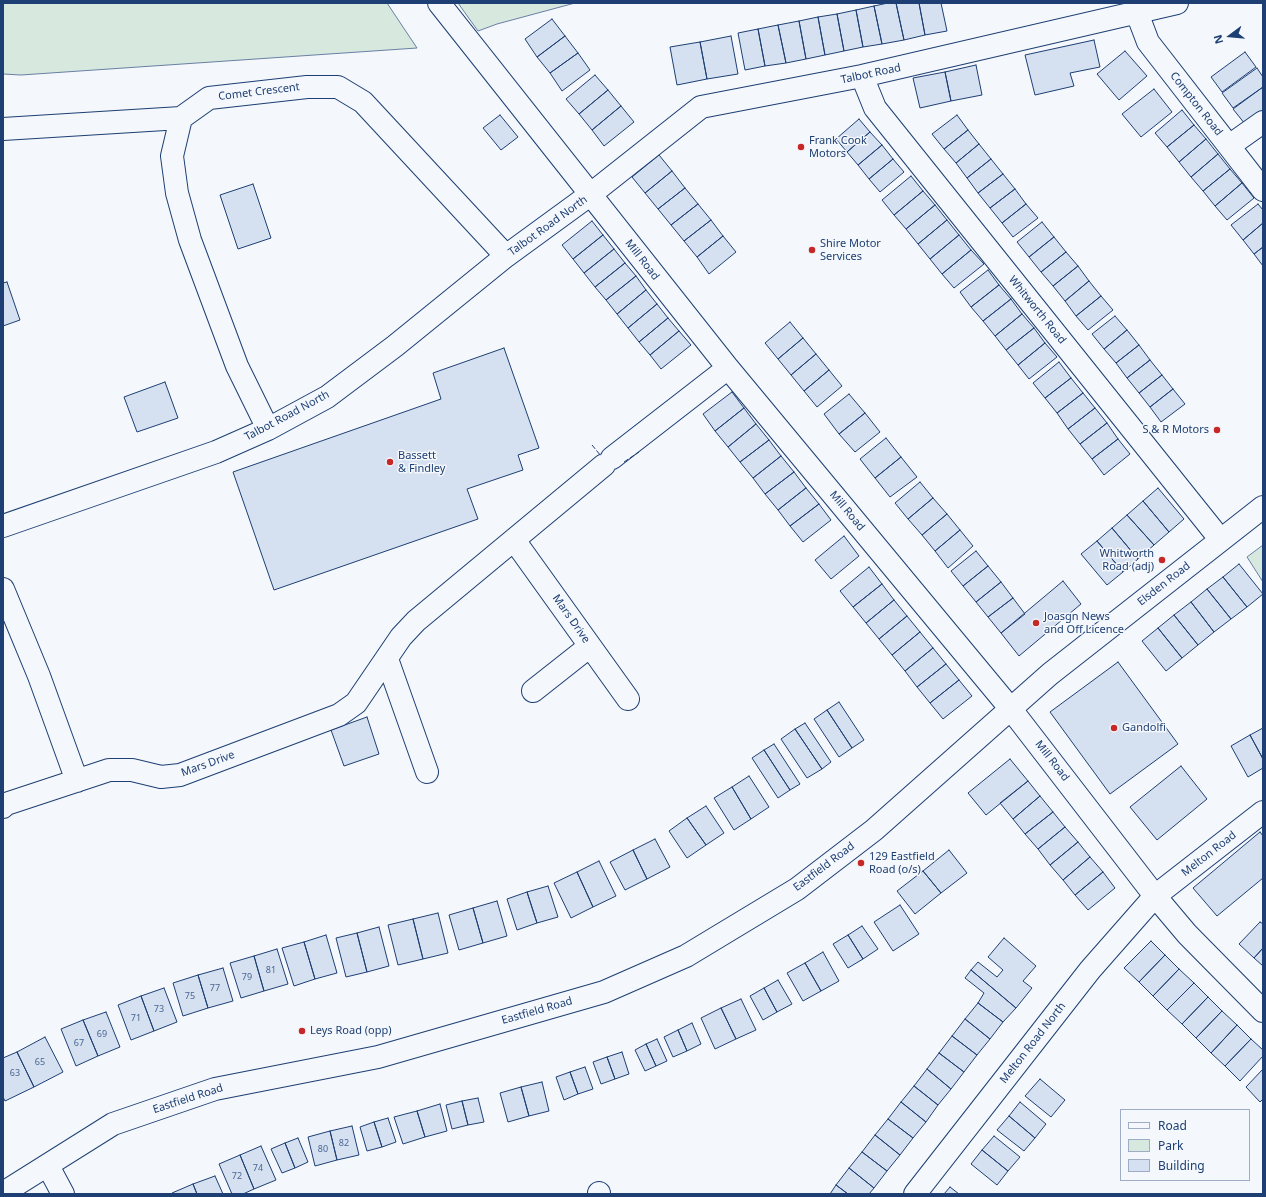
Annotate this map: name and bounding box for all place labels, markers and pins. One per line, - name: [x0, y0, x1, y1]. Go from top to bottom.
- place label: Frank Cook Motors: [809, 134, 867, 160]
- marker: Frank Cook Motors: [796, 142, 806, 152]
- place label: Shire Motor Services: [820, 237, 881, 263]
- marker: Shire Motor Services: [807, 245, 817, 255]
- place label: S & R Motors: [1142, 423, 1209, 437]
- marker: S & R Motors: [1212, 425, 1222, 435]
- place label: Bassett & Findley: [398, 449, 445, 475]
- marker: Bassett & Findley: [385, 457, 395, 467]
- place label: Whitworth Road (adj): [1100, 547, 1154, 573]
- marker: Whitworth Road (adj): [1157, 555, 1167, 565]
- place label: Joasgn News and Off Licence: [1044, 610, 1124, 636]
- marker: Joasgn News and Off Licence: [1031, 618, 1041, 628]
- place label: Gandolfi: [1122, 721, 1166, 735]
- marker: Gandolfi: [1109, 723, 1119, 733]
- place label: 129 Eastfield Road (o/s): [869, 850, 935, 876]
- marker: 129 Eastfield Road (o/s): [856, 858, 866, 868]
- place label: Leys Road (opp): [310, 1024, 392, 1038]
- marker: Leys Road (opp): [297, 1026, 307, 1036]

